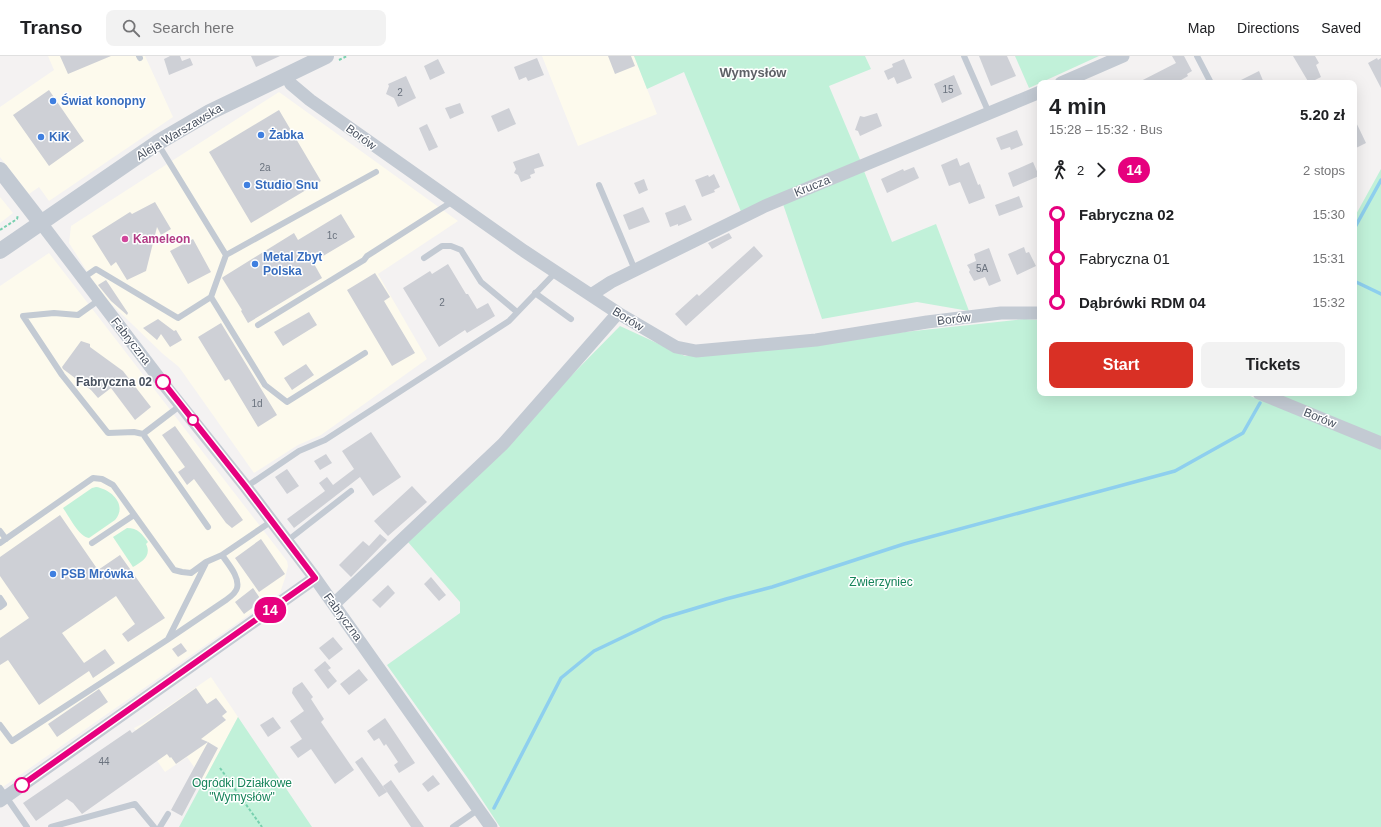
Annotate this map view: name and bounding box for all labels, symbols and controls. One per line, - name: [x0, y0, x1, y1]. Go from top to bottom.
- search box: [106, 10, 386, 46]
- text: Transo: [20, 17, 82, 38]
- icon: search: [120, 17, 142, 39]
- text: Search here: [152, 19, 234, 36]
- text: Map: [1188, 20, 1215, 36]
- text: Directions: [1237, 20, 1299, 36]
- text: Saved: [1321, 20, 1361, 36]
- district label: Wymysłów: [720, 65, 787, 80]
- house number: 15: [942, 84, 954, 95]
- house number: 2: [397, 87, 403, 98]
- place label: Świat konopny: [61, 93, 146, 108]
- text: 4 min: [1049, 94, 1106, 119]
- marker: Świat konopny: [48, 96, 58, 106]
- street label: Aleja Warszawska: [134, 101, 225, 163]
- text: 5.20 zł: [1300, 106, 1345, 123]
- street label: Borów: [343, 121, 379, 153]
- text: 15:28 – 15:32 · Bus: [1049, 122, 1162, 137]
- place label: Żabka: [269, 127, 304, 142]
- place label: KiK: [49, 130, 70, 144]
- marker: Żabka: [256, 130, 266, 140]
- marker: KiK: [36, 132, 46, 142]
- icon: walk: [1049, 159, 1071, 181]
- icon: forward: [1090, 159, 1112, 181]
- house number: 2a: [259, 162, 271, 173]
- text: 14: [1126, 162, 1142, 178]
- text: 2: [1077, 163, 1084, 178]
- text: 2 stops: [1303, 163, 1345, 178]
- street label: Krucza: [792, 172, 832, 199]
- place label: Studio Snu: [255, 178, 318, 192]
- marker: Studio Snu: [242, 180, 252, 190]
- text: Fabryczna 02: [1079, 206, 1174, 223]
- text: 15:30: [1312, 207, 1345, 222]
- house number: 1c: [327, 230, 337, 241]
- place label: Kameleon: [133, 232, 190, 246]
- marker: Kameleon: [120, 234, 130, 244]
- place label: Metal Zbyt Polska: [263, 250, 322, 278]
- text: Fabryczna 01: [1079, 250, 1170, 267]
- text: 15:31: [1312, 251, 1345, 266]
- marker: Metal Zbyt Polska: [250, 259, 260, 269]
- house number: 5A: [976, 263, 988, 274]
- text: Dąbrówki RDM 04: [1079, 294, 1206, 311]
- text: 15:32: [1312, 295, 1345, 310]
- house number: 2: [439, 297, 445, 308]
- street label: Borów: [610, 304, 646, 334]
- street label: Borów: [936, 310, 972, 328]
- street label: Fabryczna: [108, 315, 154, 368]
- button: Start: [1049, 342, 1193, 388]
- button: Tickets: [1201, 342, 1345, 388]
- marker: Fabryczna 02: [155, 374, 171, 390]
- place label: Fabryczna 02: [76, 375, 152, 389]
- house number: 1d: [251, 398, 263, 409]
- street label: Borów: [1302, 405, 1339, 431]
- unlabelled marker: [187, 414, 199, 426]
- place label: PSB Mrówka: [61, 567, 134, 581]
- marker: PSB Mrówka: [48, 569, 58, 579]
- park label: Zwierzyniec: [849, 575, 913, 589]
- street label: Fabryczna: [321, 590, 365, 644]
- line badge: 14: [252, 597, 288, 623]
- text: 14: [262, 602, 278, 618]
- house number: 44: [98, 756, 110, 767]
- park label: Ogródki Działkowe "Wymysłów": [192, 776, 292, 804]
- unlabelled marker: [14, 777, 30, 793]

